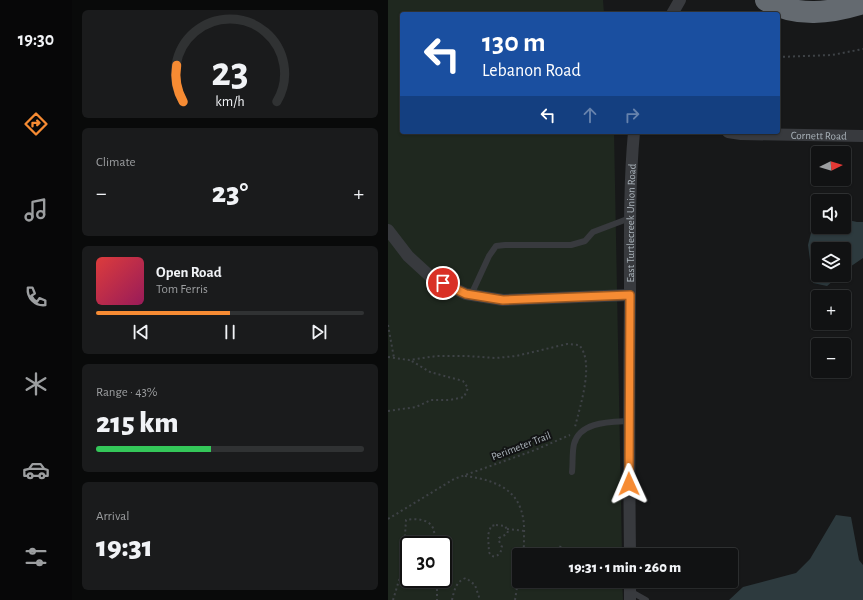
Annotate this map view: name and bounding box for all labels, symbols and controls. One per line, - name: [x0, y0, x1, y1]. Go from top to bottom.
- icon: left: [416, 28, 468, 80]
- text: 130 m: [482, 29, 546, 57]
- text: 19:30: [18, 31, 54, 49]
- text: 23: [211, 52, 249, 93]
- text: Lebanon Road: [482, 62, 581, 80]
- text: km/h: [215, 95, 245, 109]
- icon: left: [537, 104, 559, 126]
- icon: ahead: [579, 104, 601, 126]
- icon: right: [621, 104, 643, 126]
- icon: directions: [22, 110, 50, 138]
- street label: Cornett Road: [791, 129, 847, 141]
- north arrow: [811, 146, 851, 186]
- map controls: [811, 146, 851, 378]
- text: Climate: [96, 156, 135, 169]
- street label: East Turtlecreek Union Road: [624, 163, 637, 283]
- text: 23°: [212, 178, 248, 208]
- text: −: [96, 182, 107, 204]
- text: +: [353, 182, 364, 204]
- button: sound: [811, 194, 851, 234]
- icon: music: [22, 196, 50, 224]
- button: layers: [811, 242, 851, 282]
- text: Open Road: [156, 265, 222, 280]
- pin: [426, 266, 460, 300]
- icon: arrive: [432, 272, 454, 294]
- icon: phone: [22, 283, 50, 311]
- text: Tom Ferris: [156, 283, 208, 296]
- button: +: [811, 290, 851, 330]
- icon: previous: [130, 321, 152, 343]
- icon: pause: [219, 321, 241, 343]
- icon: next: [308, 321, 330, 343]
- button: −: [811, 338, 851, 378]
- icon: climate: [22, 370, 50, 398]
- text: Range · 43%: [96, 386, 157, 399]
- text: 215 km: [96, 408, 179, 438]
- street label: Perimeter Trail: [490, 430, 552, 462]
- icon: car: [22, 456, 50, 484]
- position arrow: [608, 463, 650, 505]
- text: Arrival: [96, 510, 129, 523]
- text: 19:31: [96, 532, 153, 562]
- speed limit sign: 30: [400, 536, 452, 588]
- icon: filters: [22, 543, 50, 571]
- text: 19:31 · 1 min · 260 m: [569, 560, 681, 575]

